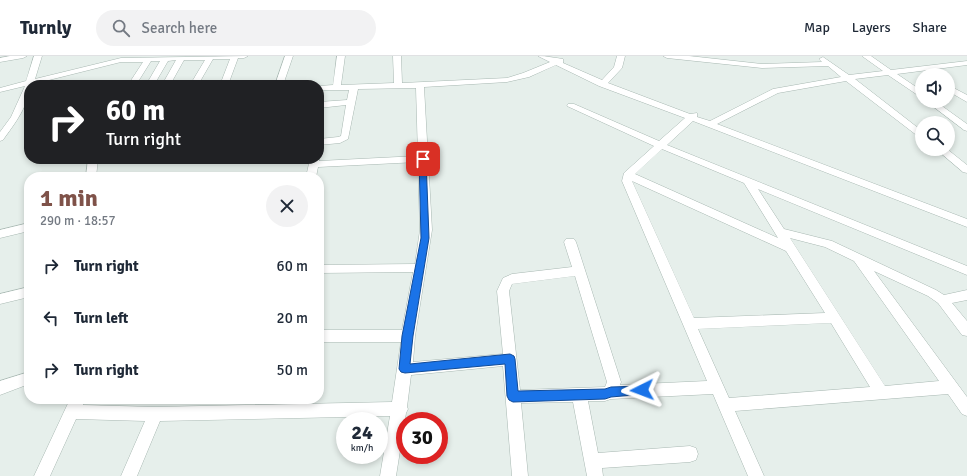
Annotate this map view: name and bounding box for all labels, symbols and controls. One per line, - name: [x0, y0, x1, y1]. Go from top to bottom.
- search box: [96, 10, 376, 46]
- text: Turnly: [20, 16, 72, 40]
- icon: search: [110, 17, 132, 39]
- text: Search here: [142, 19, 217, 37]
- text: Map: [804, 19, 830, 36]
- text: Layers: [852, 19, 891, 36]
- text: Share: [913, 19, 947, 36]
- map controls: [915, 68, 955, 156]
- button: sound: [915, 68, 955, 108]
- text: 60 m: [106, 94, 165, 128]
- icon: right: [40, 96, 92, 148]
- button: search: [915, 116, 955, 156]
- text: Turn right: [106, 128, 181, 150]
- pin: [406, 142, 440, 176]
- icon: arrive: [412, 148, 434, 170]
- text: 1 min: [40, 183, 98, 213]
- button: close: [266, 185, 308, 227]
- text: 290 m · 18:57: [40, 213, 116, 229]
- icon: right: [40, 255, 62, 277]
- text: Turn right: [74, 257, 139, 275]
- text: 60 m: [277, 257, 308, 275]
- icon: left: [40, 307, 62, 329]
- text: Turn left: [74, 309, 128, 327]
- text: 20 m: [277, 309, 308, 327]
- icon: right: [40, 359, 62, 381]
- text: Turn right: [74, 361, 139, 379]
- text: 50 m: [277, 361, 308, 379]
- position arrow: [621, 369, 663, 411]
- speed limit sign: 30: [396, 412, 448, 464]
- text: 24: [351, 420, 373, 445]
- text: km/h: [351, 442, 373, 454]

